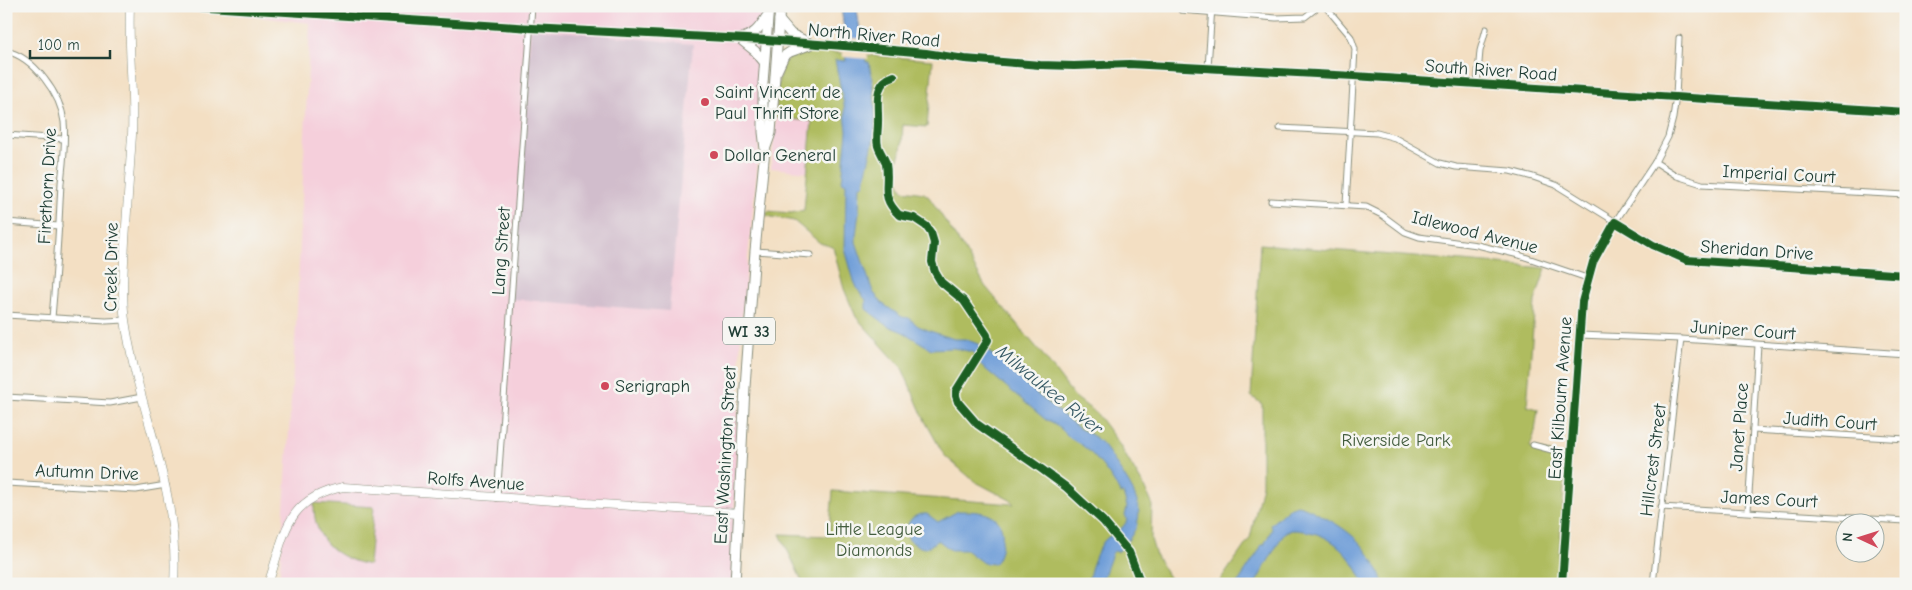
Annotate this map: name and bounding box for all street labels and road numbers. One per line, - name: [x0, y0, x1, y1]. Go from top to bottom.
- street label: North River Road: [807, 19, 941, 52]
- street label: South River Road: [1424, 55, 1558, 86]
- street label: Firethorn Drive: [34, 127, 61, 245]
- street label: Imperial Court: [1722, 161, 1837, 188]
- street label: Lang Street: [488, 205, 515, 296]
- street label: Idlewood Avenue: [1410, 207, 1540, 258]
- street label: Creek Drive: [100, 222, 123, 312]
- street label: Sheridan Drive: [1700, 236, 1814, 265]
- street label: East Kilbourn Avenue: [1544, 316, 1577, 480]
- street label: Juniper Court: [1690, 316, 1797, 345]
- road number: WI 33: [723, 318, 775, 344]
- street label: East Washington Street: [710, 365, 741, 545]
- street label: Janet Place: [1726, 382, 1753, 472]
- street label: Hillcrest Street: [1636, 402, 1671, 518]
- street label: Judith Court: [1782, 408, 1878, 435]
- street label: Autumn Drive: [35, 460, 139, 485]
- street label: Rolfs Avenue: [427, 468, 525, 495]
- street label: James Court: [1720, 486, 1819, 513]

